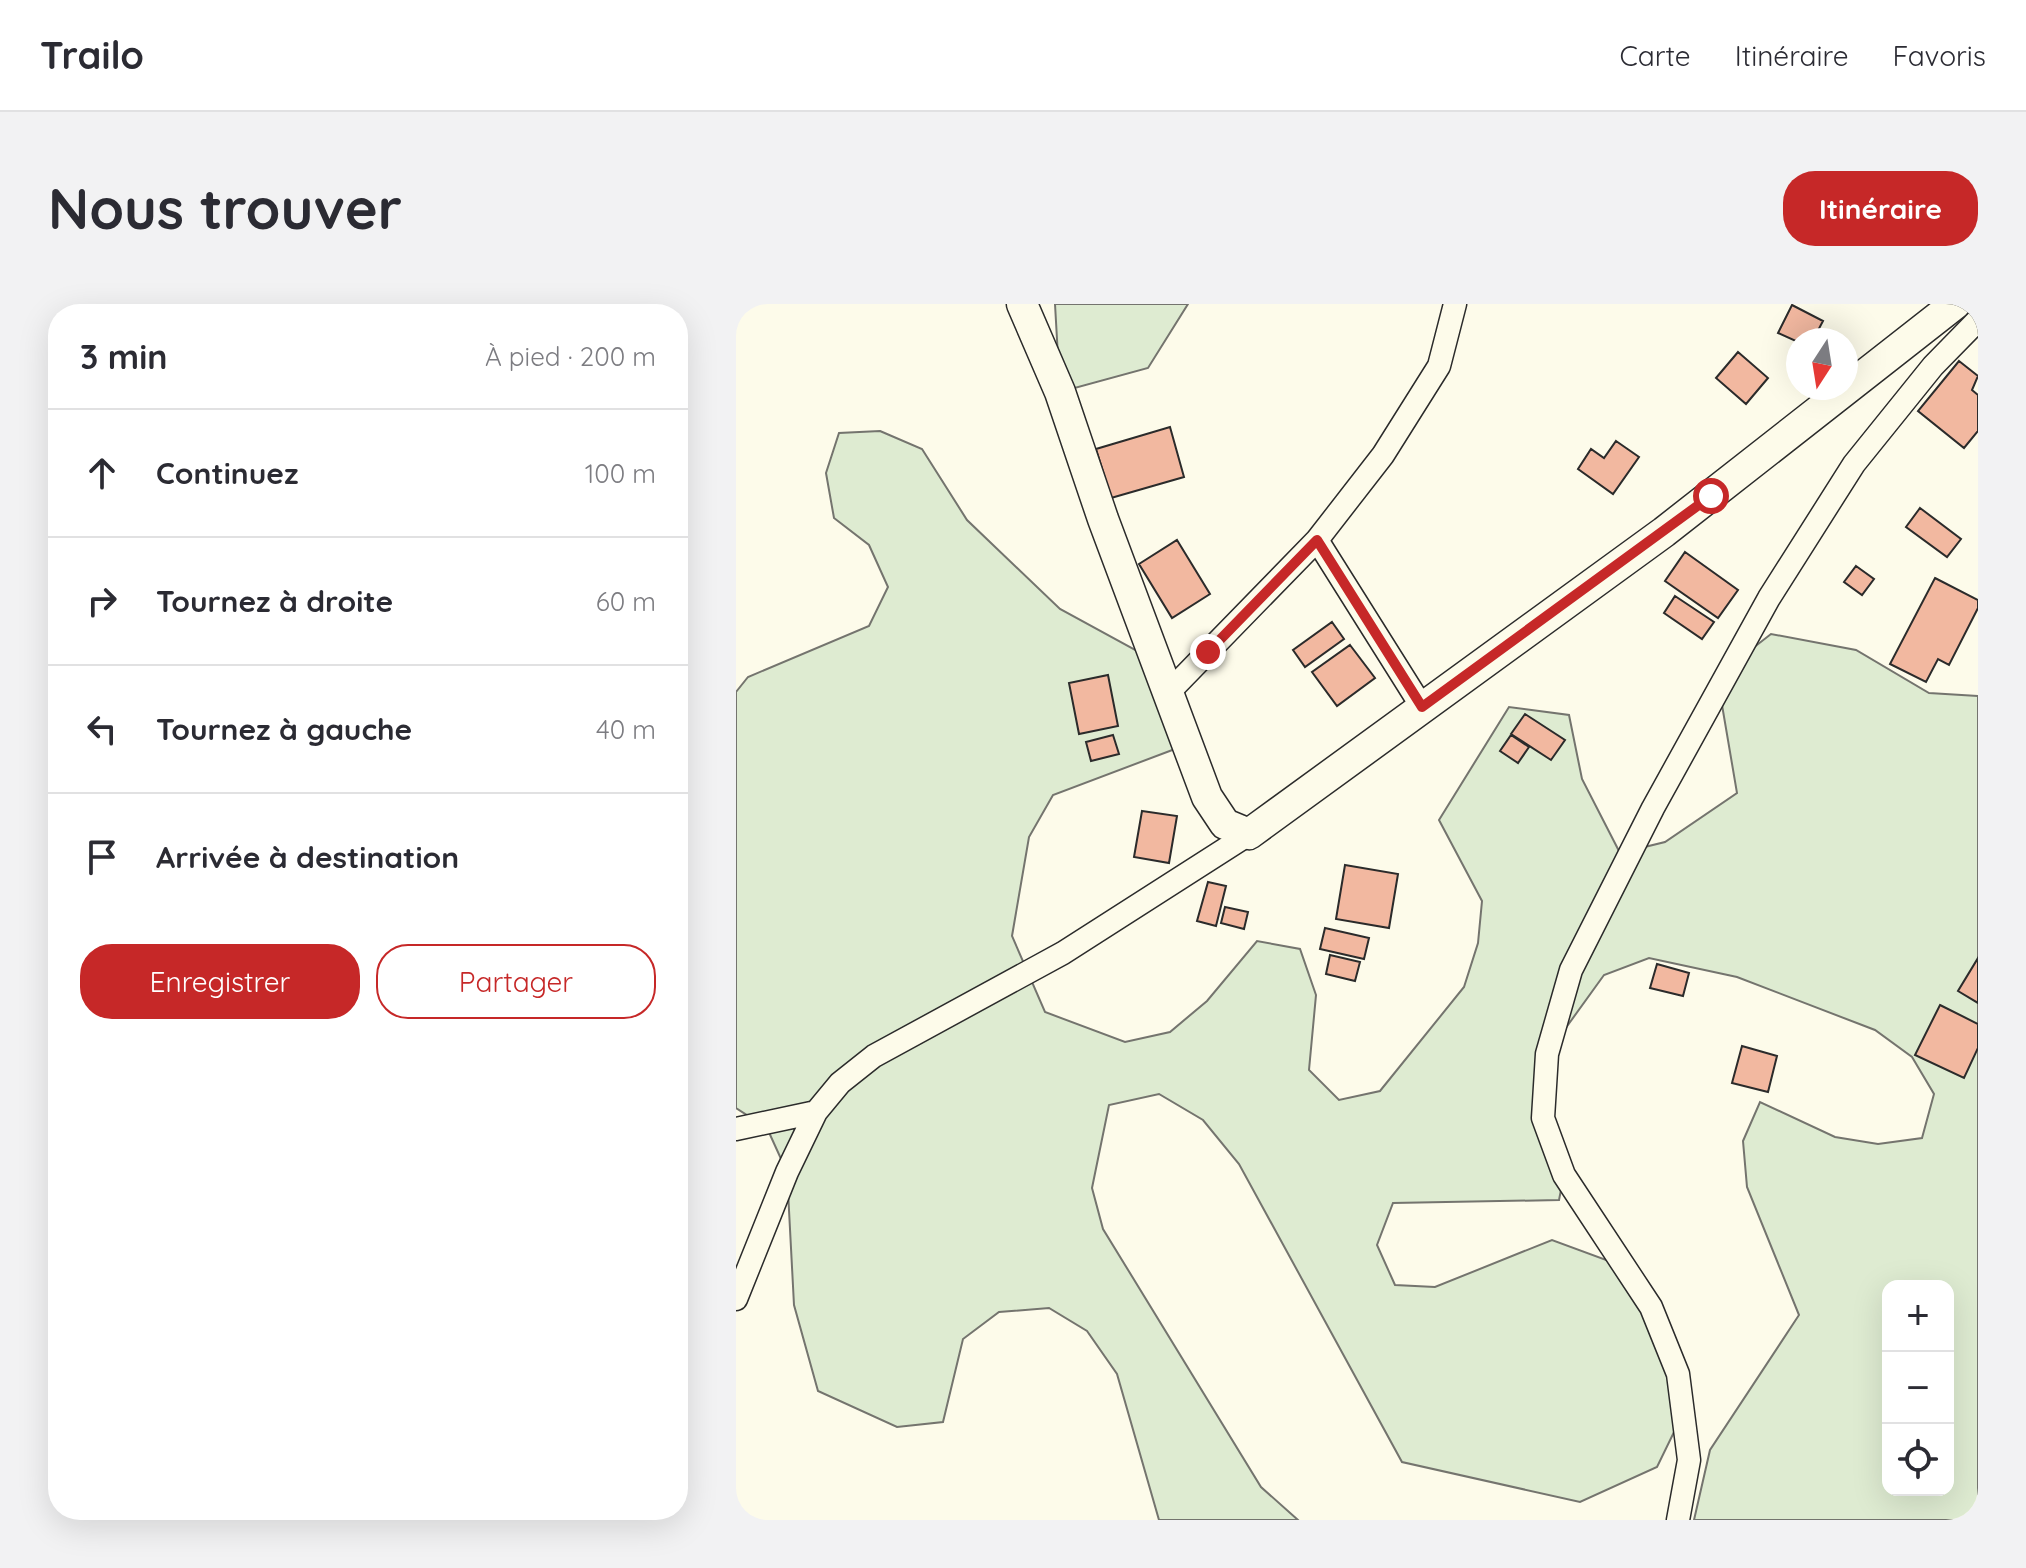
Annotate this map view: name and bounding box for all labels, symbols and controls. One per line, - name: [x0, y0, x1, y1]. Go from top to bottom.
- text: Trailo: [40, 31, 144, 79]
- text: Carte: [1619, 38, 1691, 73]
- text: Itinéraire: [1735, 38, 1849, 73]
- text: Favoris: [1893, 38, 1986, 73]
- button: Itinéraire: [1783, 171, 1978, 246]
- text: Nous trouver: [48, 173, 402, 243]
- north arrow: [1786, 328, 1858, 400]
- text: 3 min: [80, 335, 167, 378]
- text: À pied · 200 m: [485, 340, 656, 373]
- icon: ahead: [80, 451, 124, 495]
- text: Continuez: [156, 454, 298, 492]
- text: 100 m: [585, 457, 656, 490]
- route start: [1693, 478, 1729, 514]
- icon: right: [80, 579, 124, 623]
- text: Tournez à droite: [156, 582, 393, 620]
- text: 60 m: [596, 585, 656, 618]
- route end: [1190, 634, 1226, 670]
- icon: left: [80, 707, 124, 751]
- text: Tournez à gauche: [156, 710, 412, 748]
- text: 40 m: [596, 713, 656, 746]
- icon: arrive: [80, 835, 124, 879]
- text: Arrivée à destination: [156, 838, 459, 876]
- button: Enregistrer: [80, 944, 360, 1019]
- button: Partager: [376, 944, 656, 1019]
- map controls: [1882, 1280, 1954, 1496]
- button: +: [1882, 1280, 1954, 1352]
- button: −: [1882, 1352, 1954, 1424]
- button: locate: [1882, 1424, 1954, 1496]

